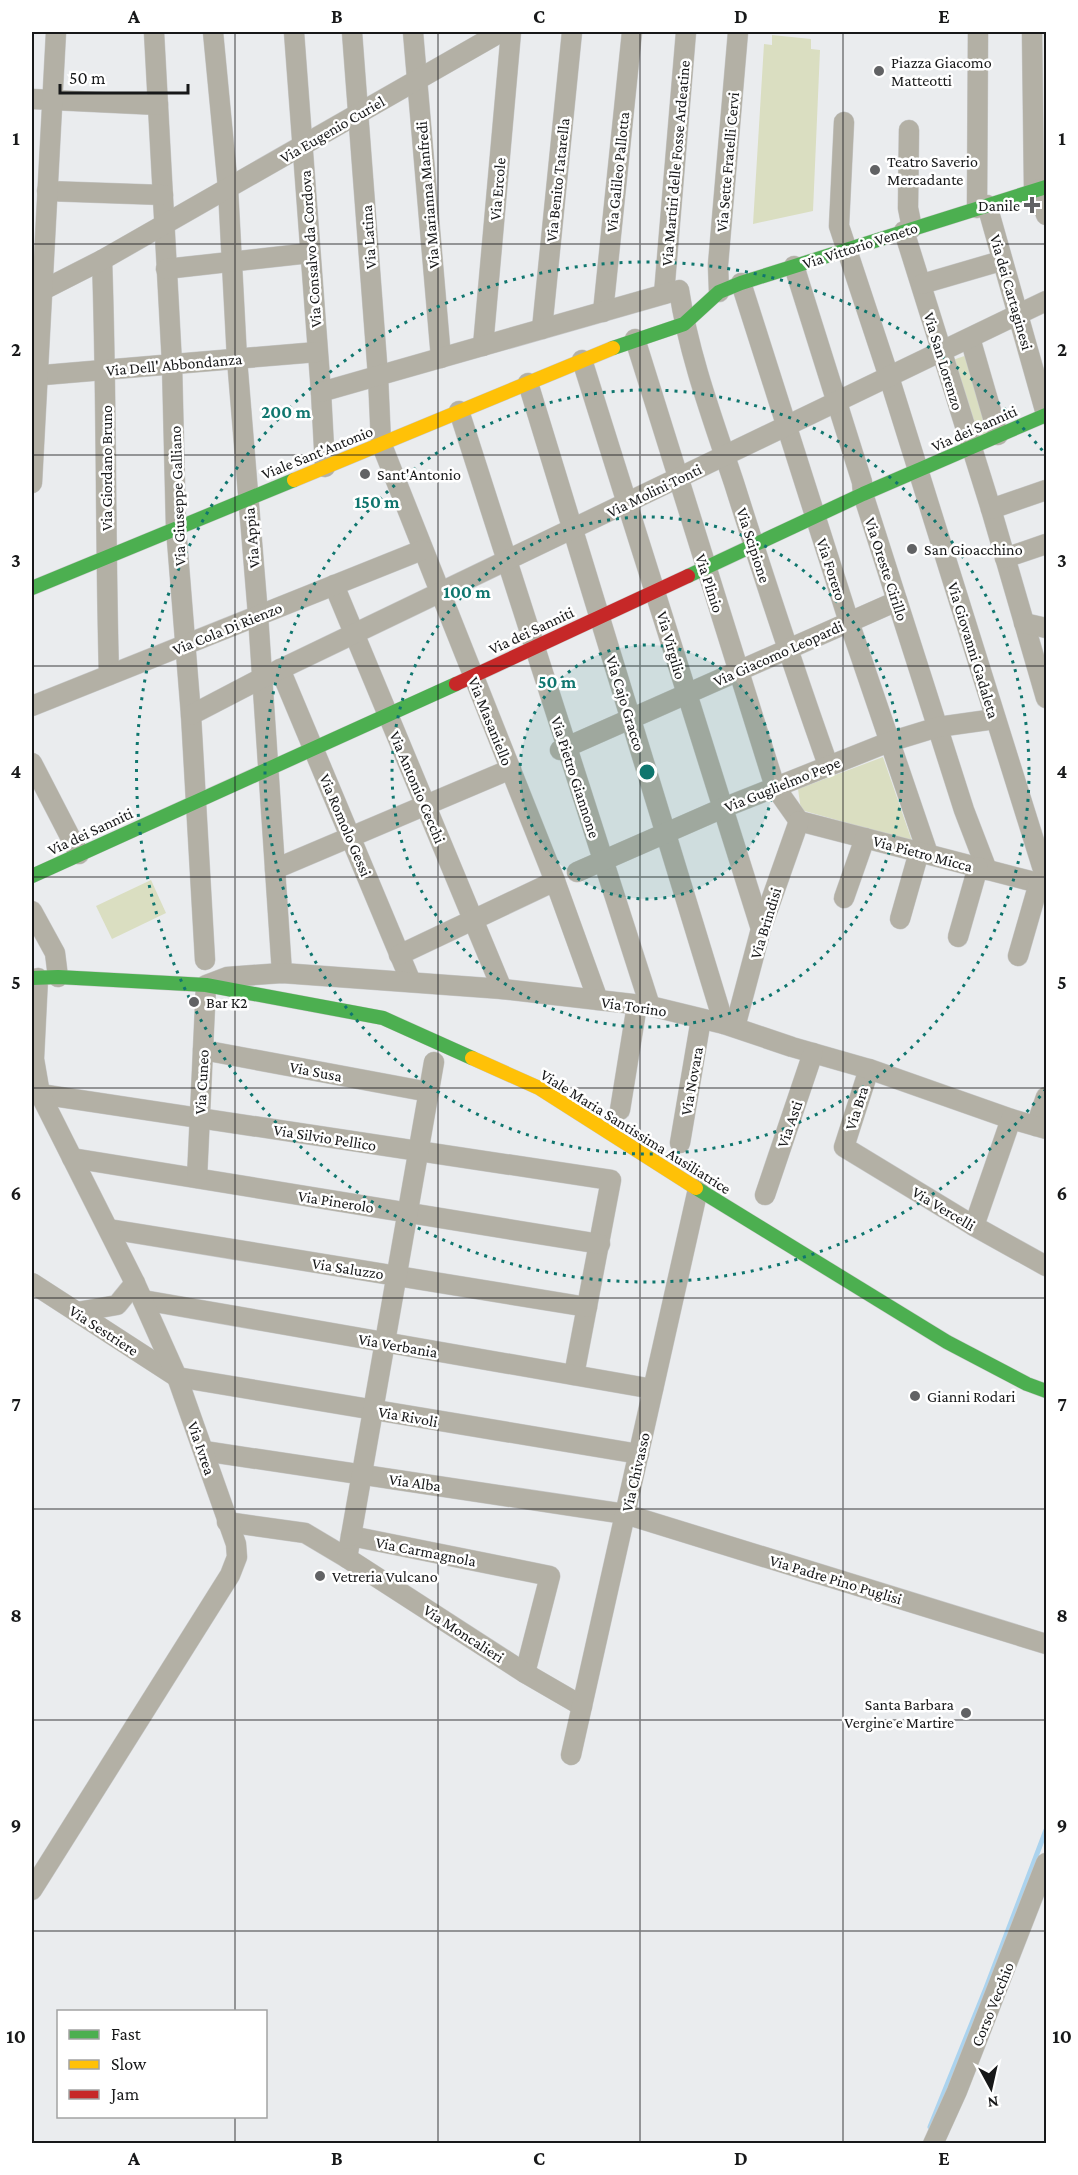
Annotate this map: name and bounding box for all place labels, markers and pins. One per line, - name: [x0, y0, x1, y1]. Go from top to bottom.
- place label: Piazza Giacomo Matteotti: [891, 54, 992, 89]
- marker: Piazza Giacomo Matteotti: [872, 64, 886, 78]
- place label: Teatro Saverio Mercadante: [887, 153, 978, 188]
- marker: Teatro Saverio Mercadante: [868, 163, 882, 177]
- place label: Danile: [978, 197, 1020, 214]
- marker: Danile: [1025, 198, 1039, 212]
- place label: Sant'Antonio: [377, 466, 461, 483]
- marker: Sant'Antonio: [358, 467, 372, 481]
- place label: San Gioacchino: [924, 541, 1023, 558]
- marker: San Gioacchino: [905, 542, 919, 556]
- centre of rings: [637, 762, 657, 782]
- place label: Bar K2: [206, 994, 248, 1011]
- marker: Bar K2: [187, 995, 201, 1009]
- place label: Gianni Rodari: [927, 1388, 1015, 1405]
- marker: Gianni Rodari: [908, 1389, 922, 1403]
- place label: Vetreria Vulcano: [332, 1568, 438, 1585]
- marker: Vetreria Vulcano: [313, 1569, 327, 1583]
- place label: Santa Barbara Vergine e Martire: [844, 1696, 955, 1732]
- marker: Santa Barbara Vergine e Martire: [959, 1706, 973, 1720]

